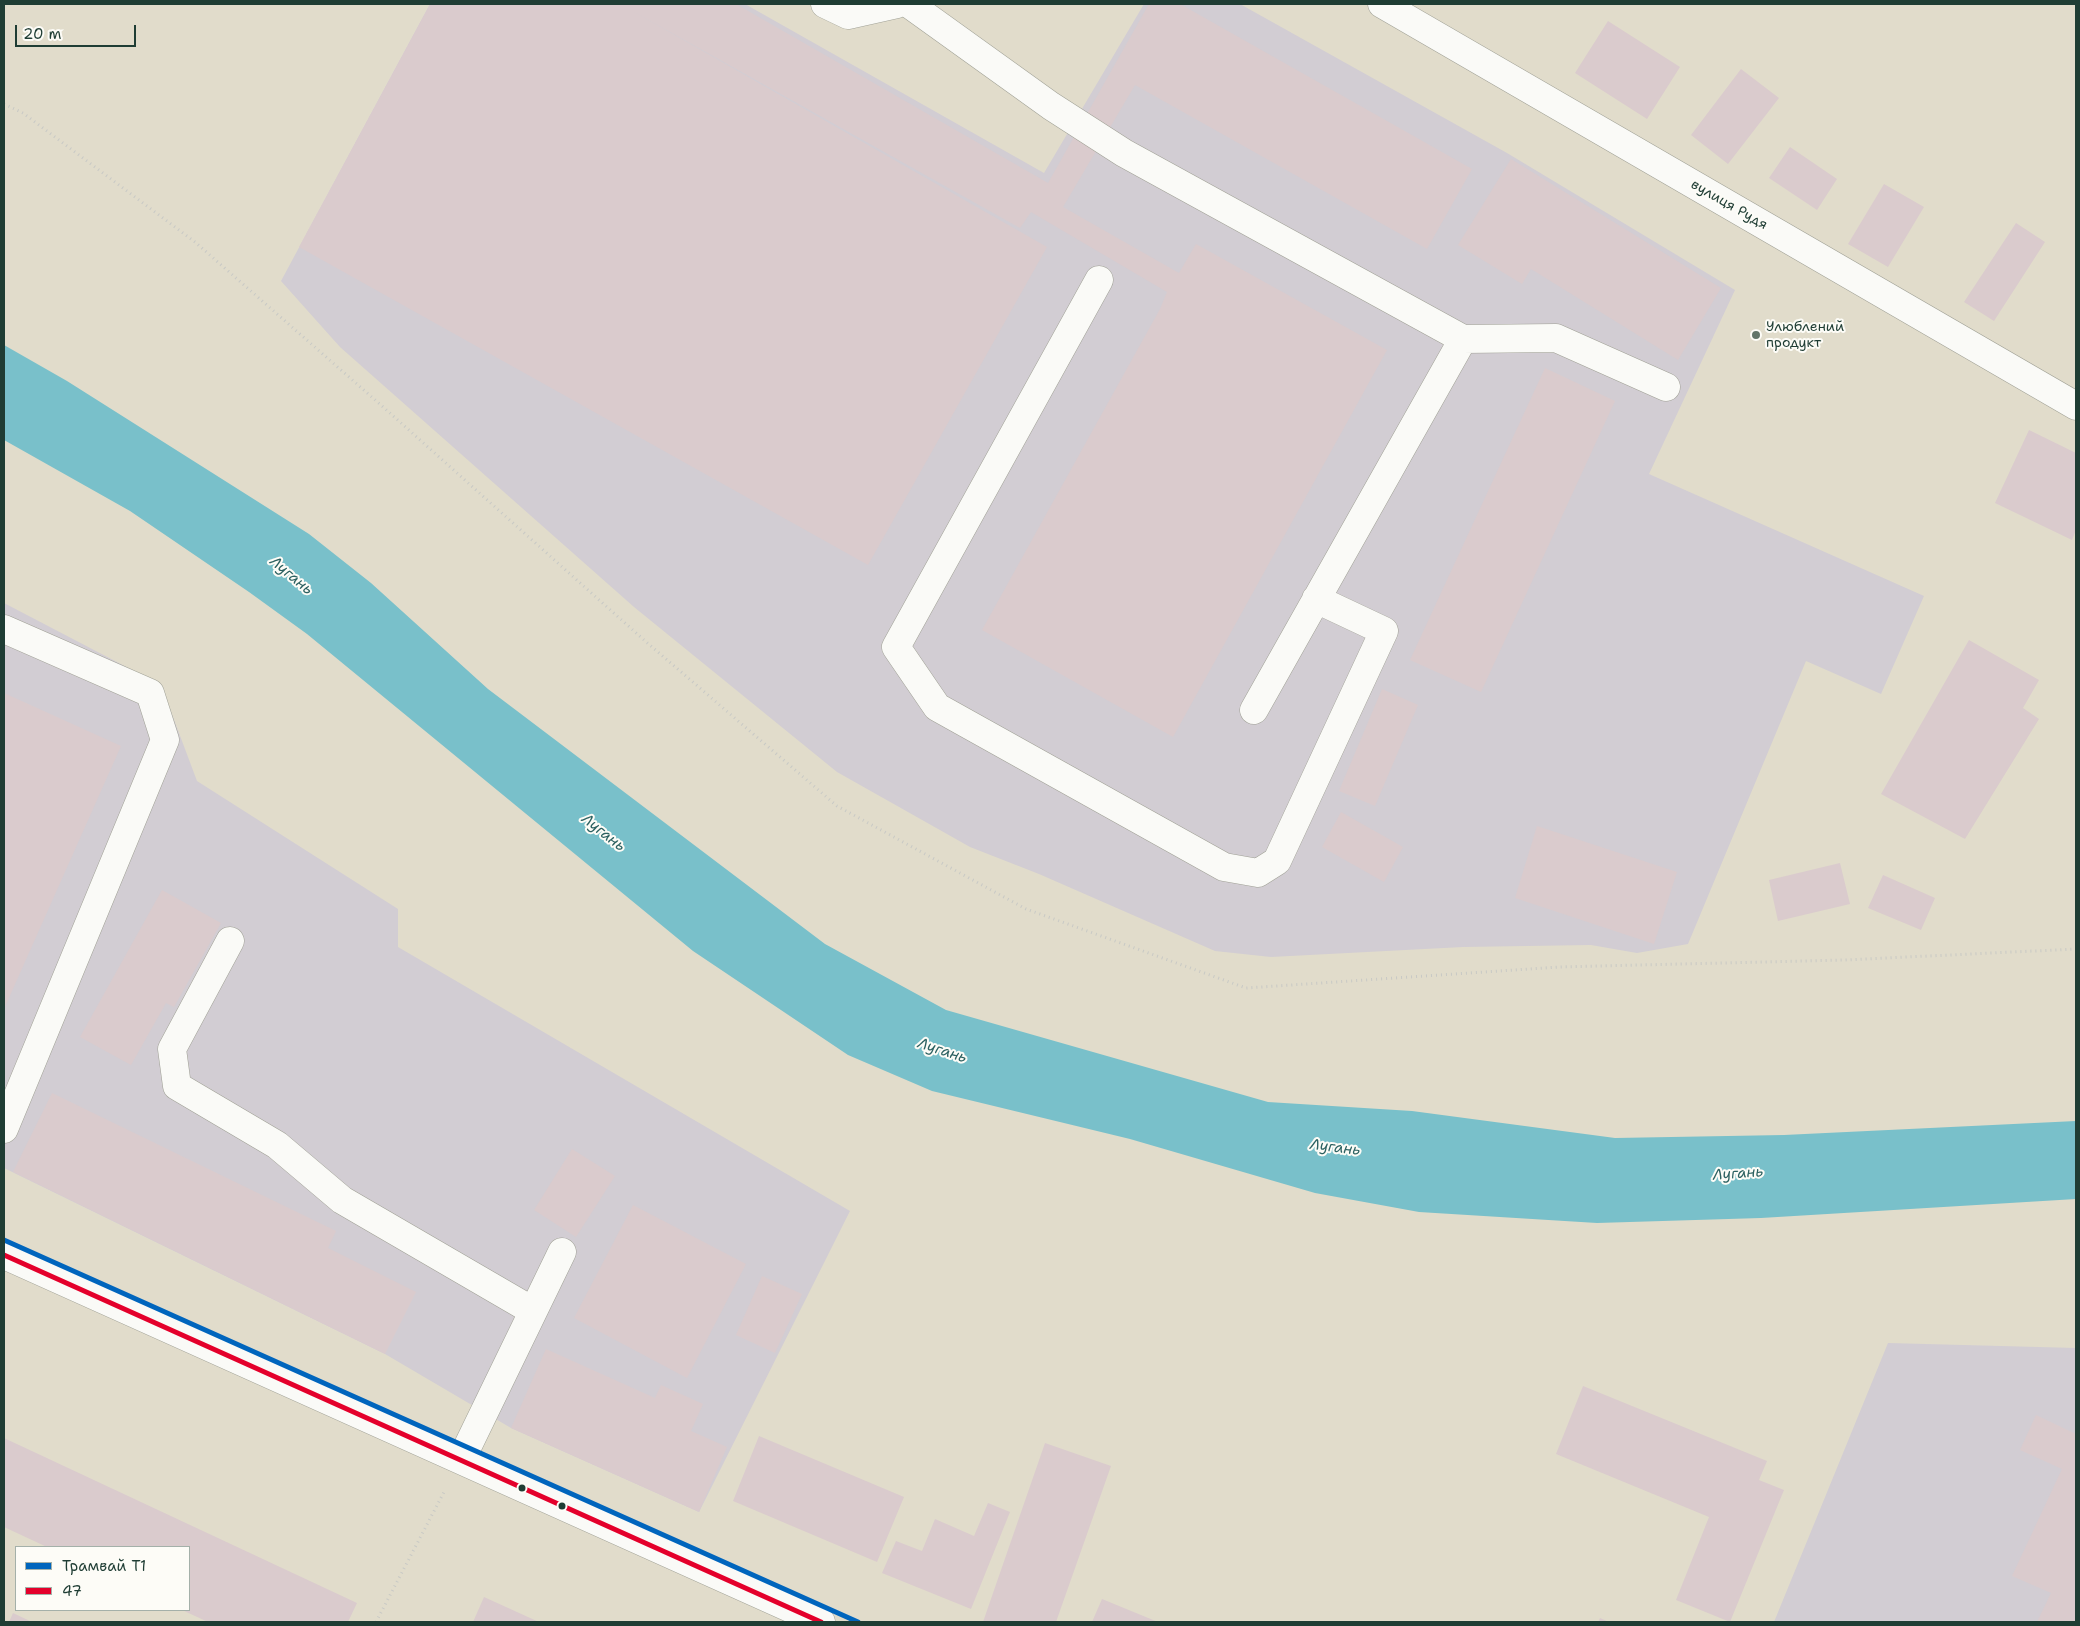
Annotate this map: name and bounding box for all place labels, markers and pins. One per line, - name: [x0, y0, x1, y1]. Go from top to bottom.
- place label: Улюблений продукт: [1766, 319, 1844, 352]
- marker: Улюблений продукт: [1750, 329, 1762, 341]
- unlabelled marker: [517, 1483, 527, 1493]
- unlabelled marker: [557, 1501, 567, 1511]

